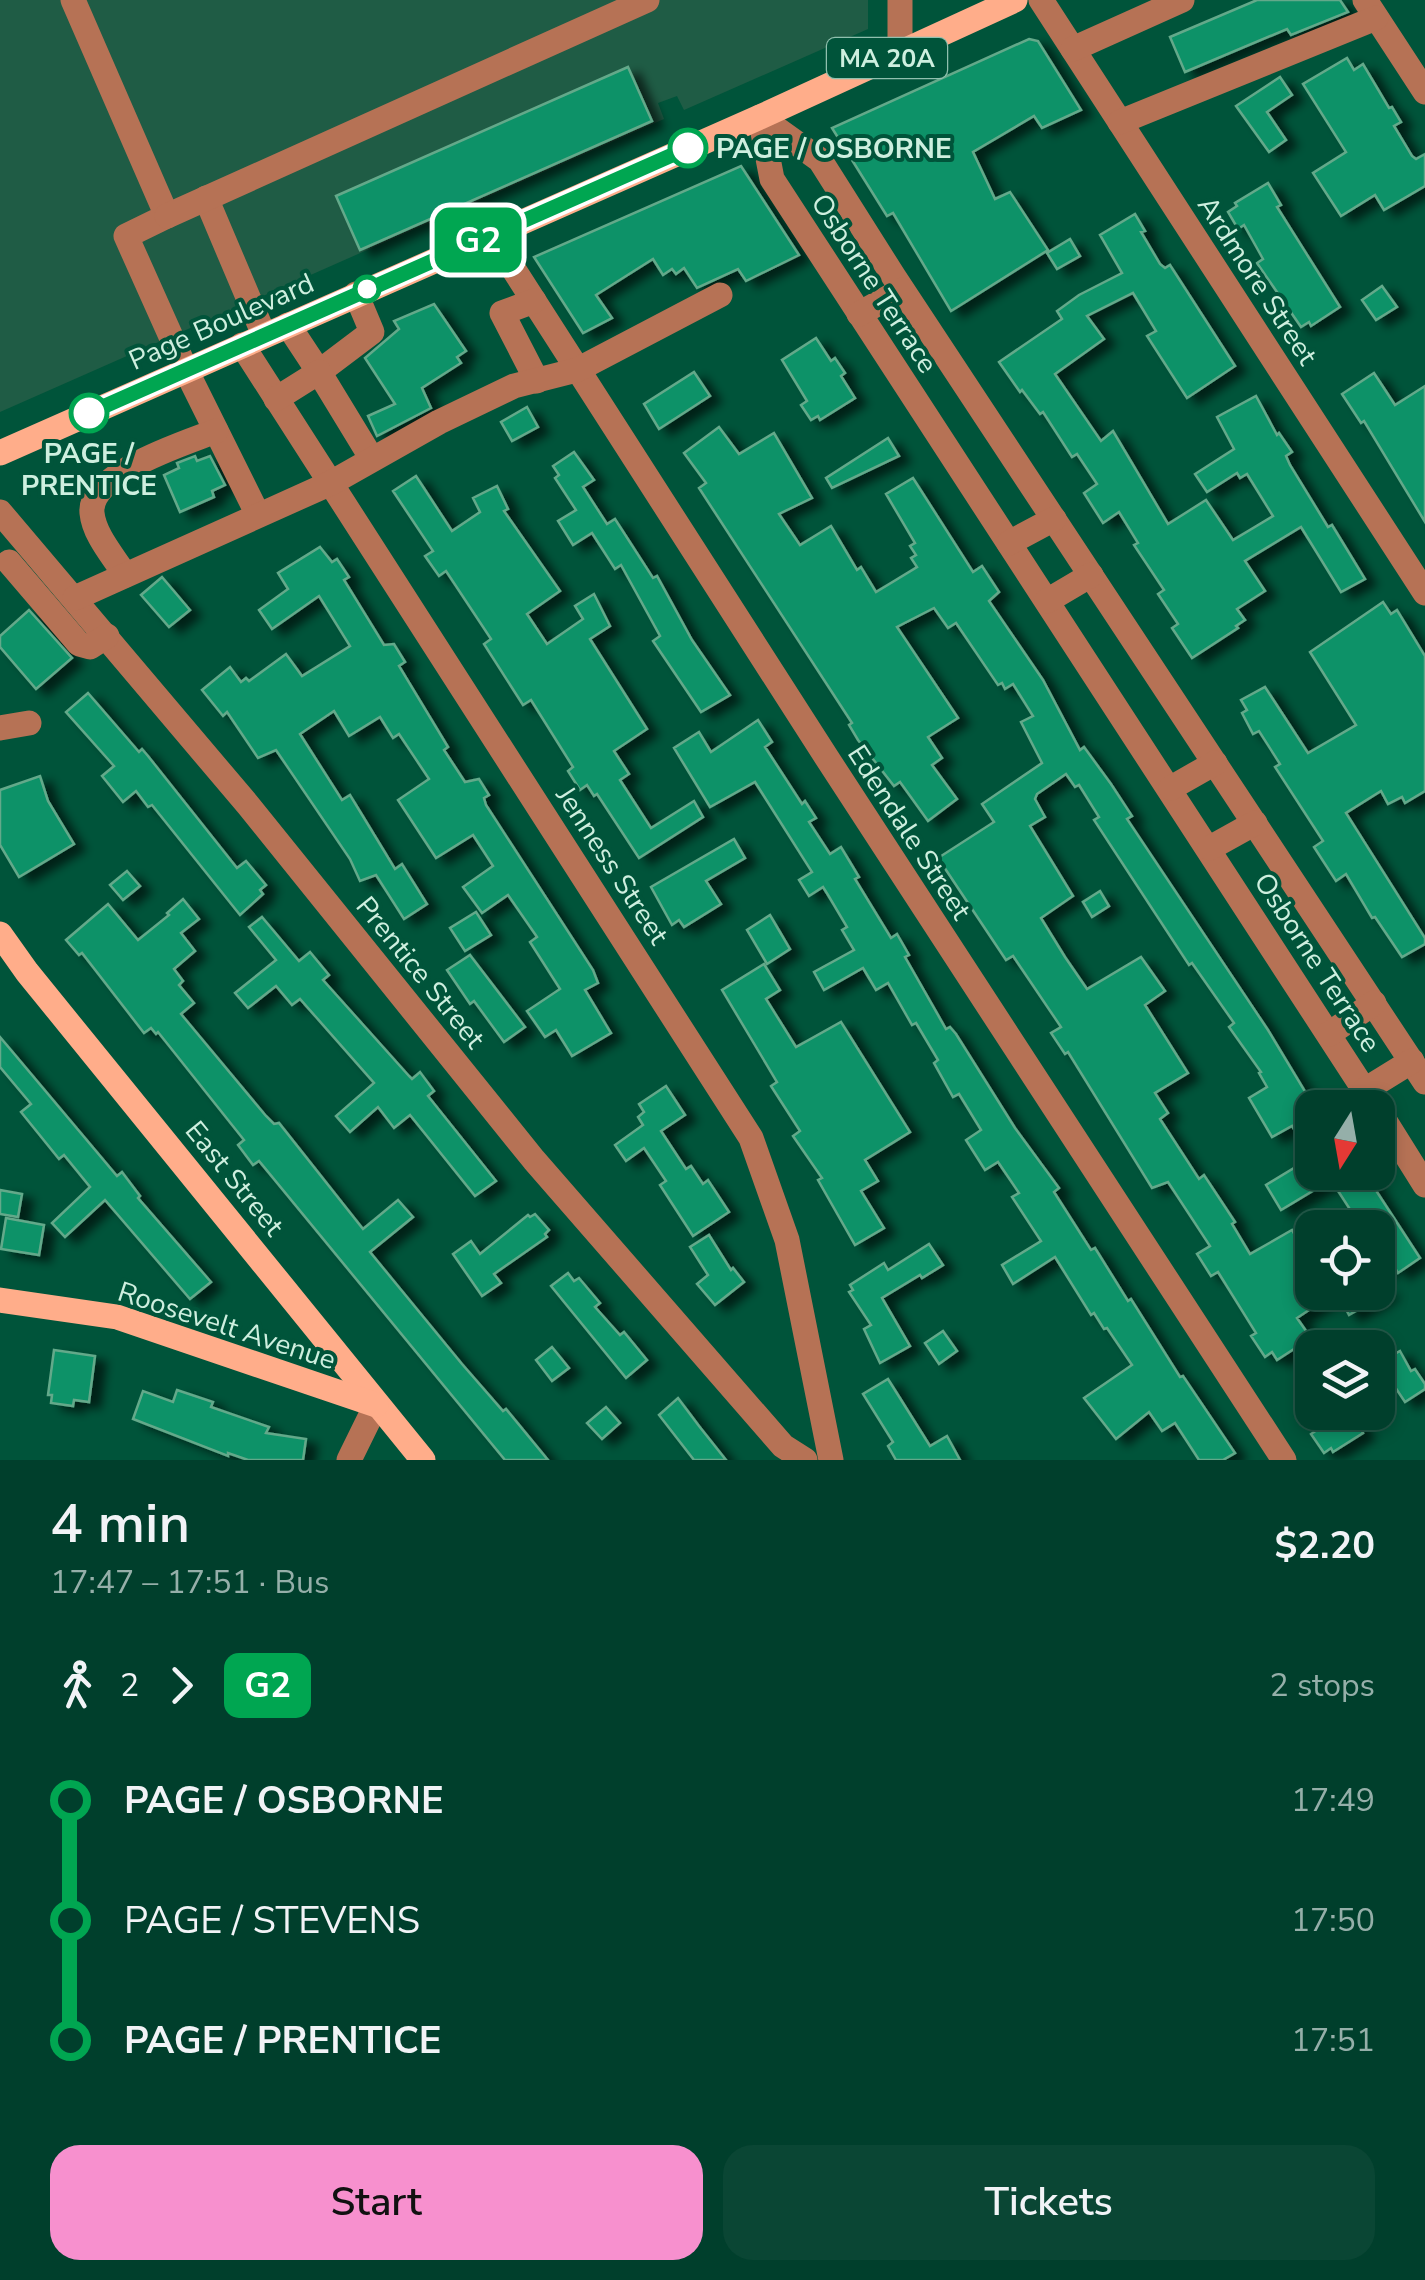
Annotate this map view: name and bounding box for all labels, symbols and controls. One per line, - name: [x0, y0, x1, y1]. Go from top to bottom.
- road number: MA 20A: [827, 38, 947, 78]
- marker: PAGE / OSBORNE: [669, 129, 707, 167]
- place label: PAGE / OSBORNE: [716, 130, 952, 168]
- street label: Osborne Terrace: [802, 186, 946, 381]
- street label: Ardmore Street: [1188, 189, 1326, 373]
- line badge: G2: [433, 208, 523, 272]
- text: G2: [455, 217, 501, 264]
- street label: Page Boulevard: [123, 264, 320, 380]
- unlabelled marker: [354, 276, 380, 302]
- marker: PAGE / PRENTICE: [70, 394, 108, 432]
- place label: PAGE / PRENTICE: [21, 435, 157, 505]
- street label: Edendale Street: [838, 738, 980, 927]
- street label: Jenness Street: [546, 778, 678, 952]
- street label: Osborne Terrace: [1245, 865, 1389, 1060]
- street label: Prentice Street: [347, 889, 493, 1057]
- north arrow: [1295, 1090, 1395, 1190]
- map controls: [1295, 1090, 1395, 1430]
- street label: East Street: [176, 1113, 292, 1244]
- button: locate: [1295, 1210, 1395, 1310]
- street label: Roosevelt Avenue: [113, 1273, 341, 1379]
- button: layers: [1295, 1330, 1395, 1430]
- text: 4 min: [50, 1486, 190, 1561]
- text: $2.20: [1274, 1520, 1375, 1571]
- text: 17:47 – 17:51 · Bus: [50, 1561, 329, 1604]
- icon: walk: [50, 1658, 105, 1713]
- icon: forward: [154, 1658, 209, 1713]
- text: G2: [244, 1662, 291, 1709]
- text: 2: [120, 1664, 139, 1707]
- text: 2 stops: [1269, 1664, 1375, 1707]
- text: PAGE / OSBORNE: [124, 1775, 444, 1826]
- text: 17:49: [1291, 1779, 1375, 1822]
- text: PAGE / STEVENS: [124, 1895, 420, 1946]
- text: 17:50: [1291, 1899, 1375, 1942]
- text: PAGE / PRENTICE: [124, 2015, 442, 2066]
- text: 17:51: [1291, 2019, 1375, 2062]
- button: Start: [50, 2145, 703, 2260]
- button: Tickets: [723, 2145, 1375, 2260]

